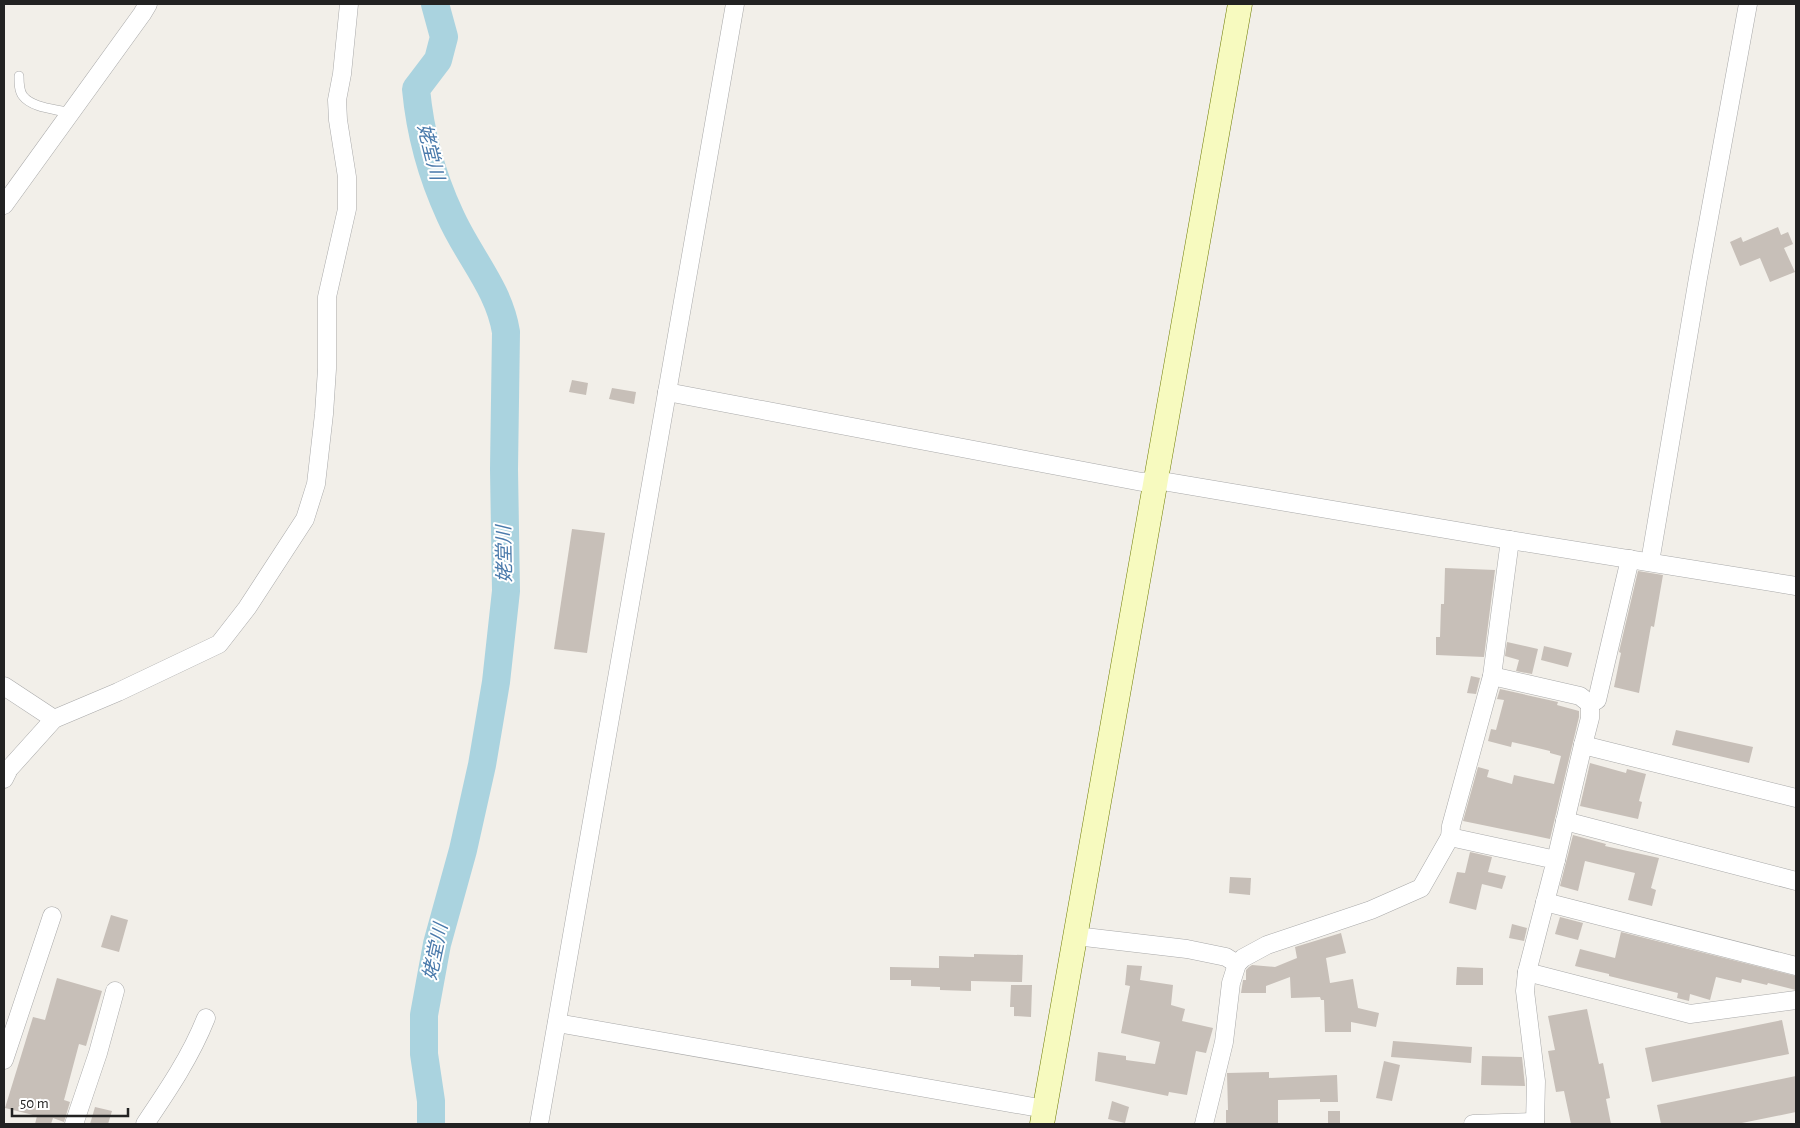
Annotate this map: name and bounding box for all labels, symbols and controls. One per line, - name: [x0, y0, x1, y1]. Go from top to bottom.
- water label: 姥堂川: [414, 122, 448, 184]
- water label: 姥堂川: [494, 523, 515, 583]
- water label: 姥堂川: [420, 920, 452, 982]
- scale bar: [12, 1086, 129, 1118]
- text: 50 m: [20, 1096, 49, 1111]

